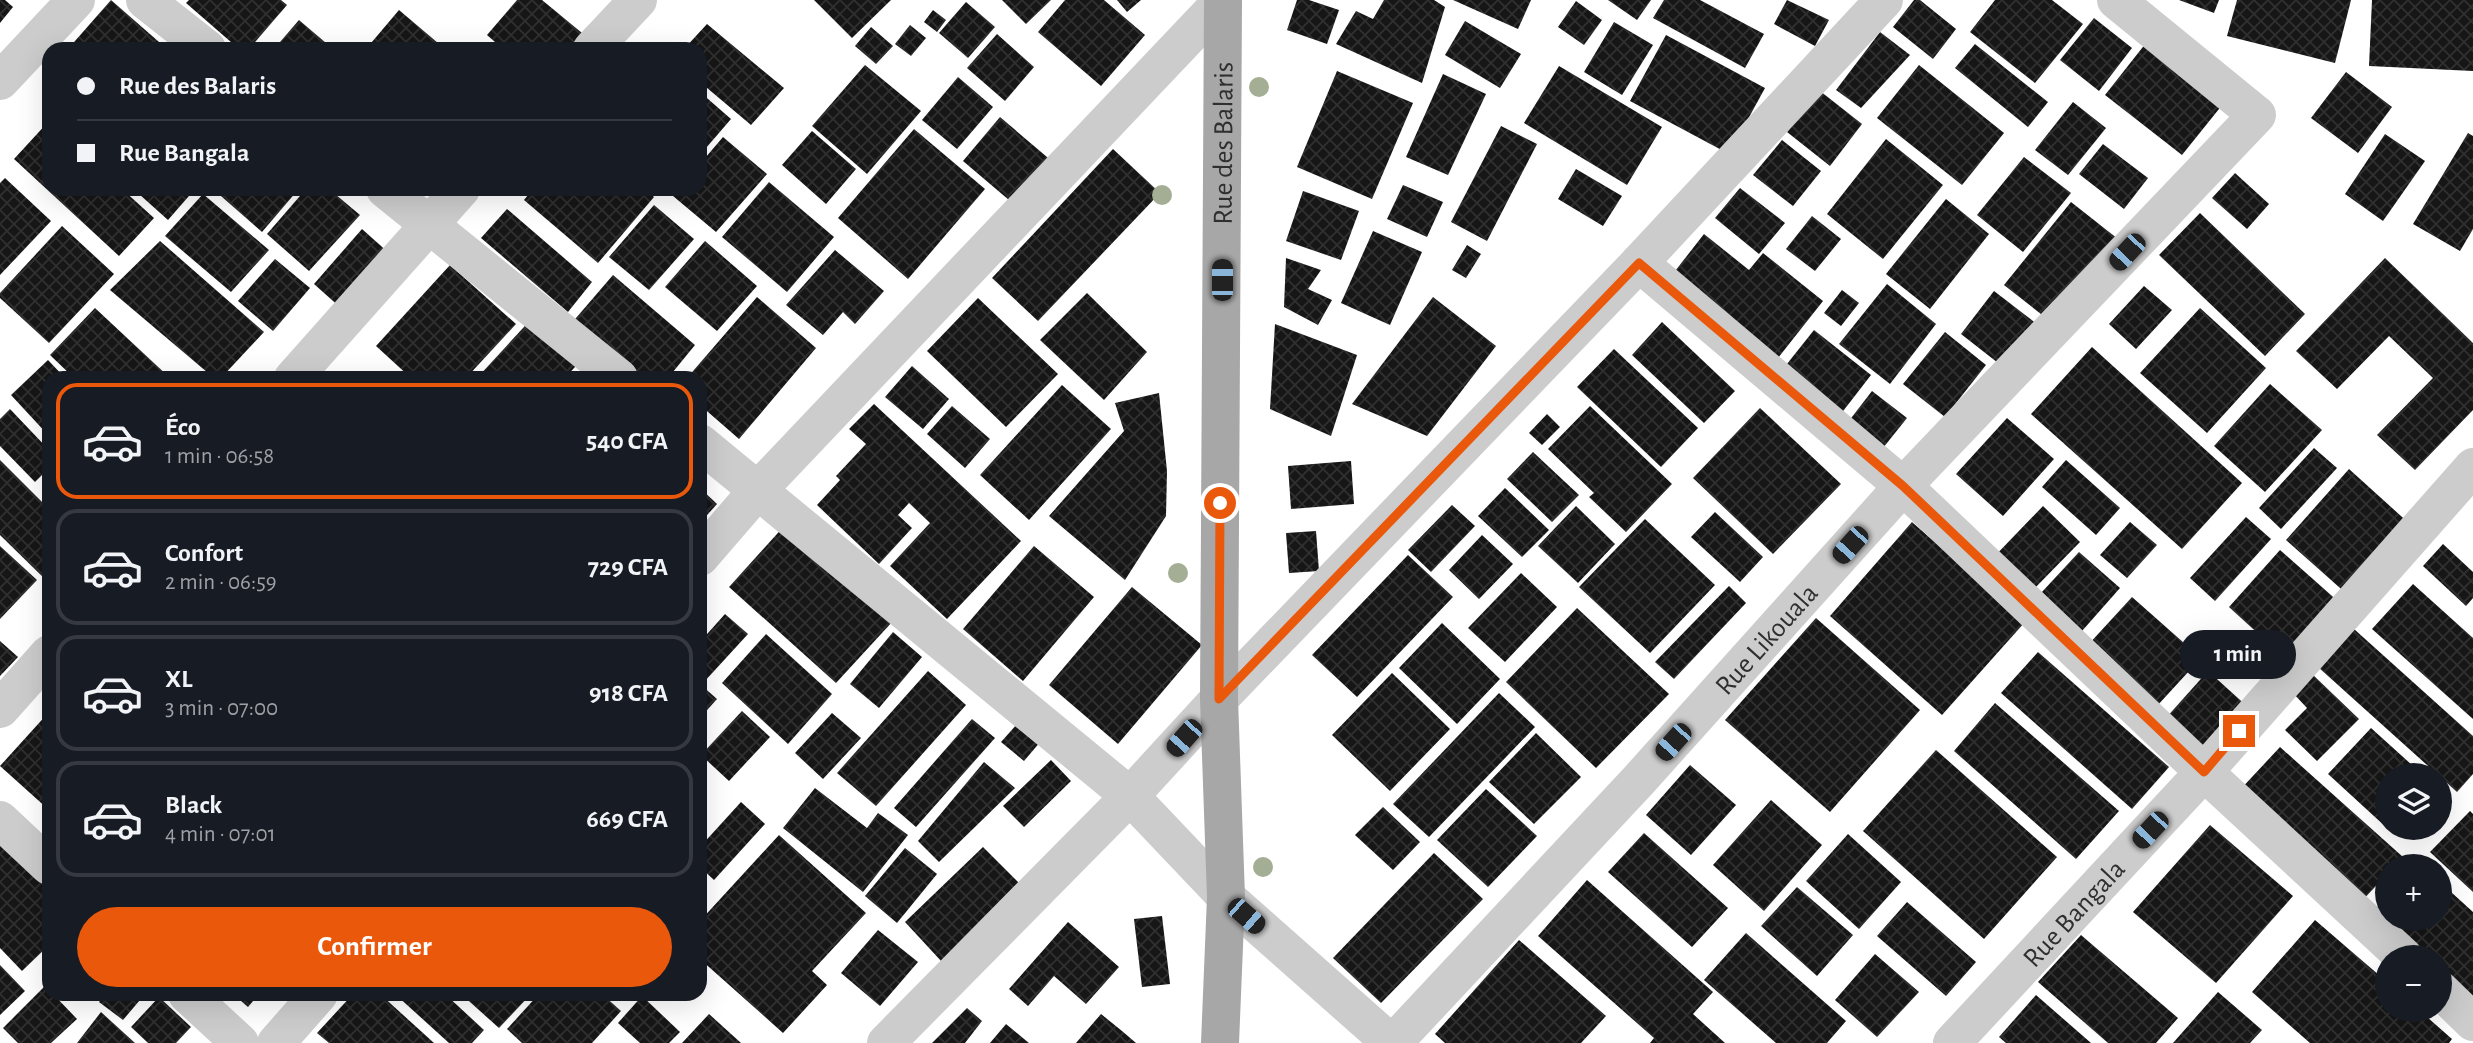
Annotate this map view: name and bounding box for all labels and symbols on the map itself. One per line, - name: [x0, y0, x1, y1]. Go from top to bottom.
- street label: Rue des Balaris: [1210, 62, 1239, 225]
- car: [2105, 229, 2150, 275]
- car: [1212, 259, 1233, 301]
- route start: [1204, 487, 1236, 519]
- car: [1829, 522, 1872, 568]
- street label: Rue Likouala: [1711, 579, 1824, 701]
- callout: 1 min: [2181, 630, 2297, 678]
- car: [1163, 715, 1206, 761]
- route end: [2223, 715, 2255, 747]
- car: [1652, 719, 1695, 765]
- car: [2128, 807, 2173, 853]
- street label: Rue Bangala: [2018, 855, 2131, 973]
- car: [1224, 894, 1269, 938]

